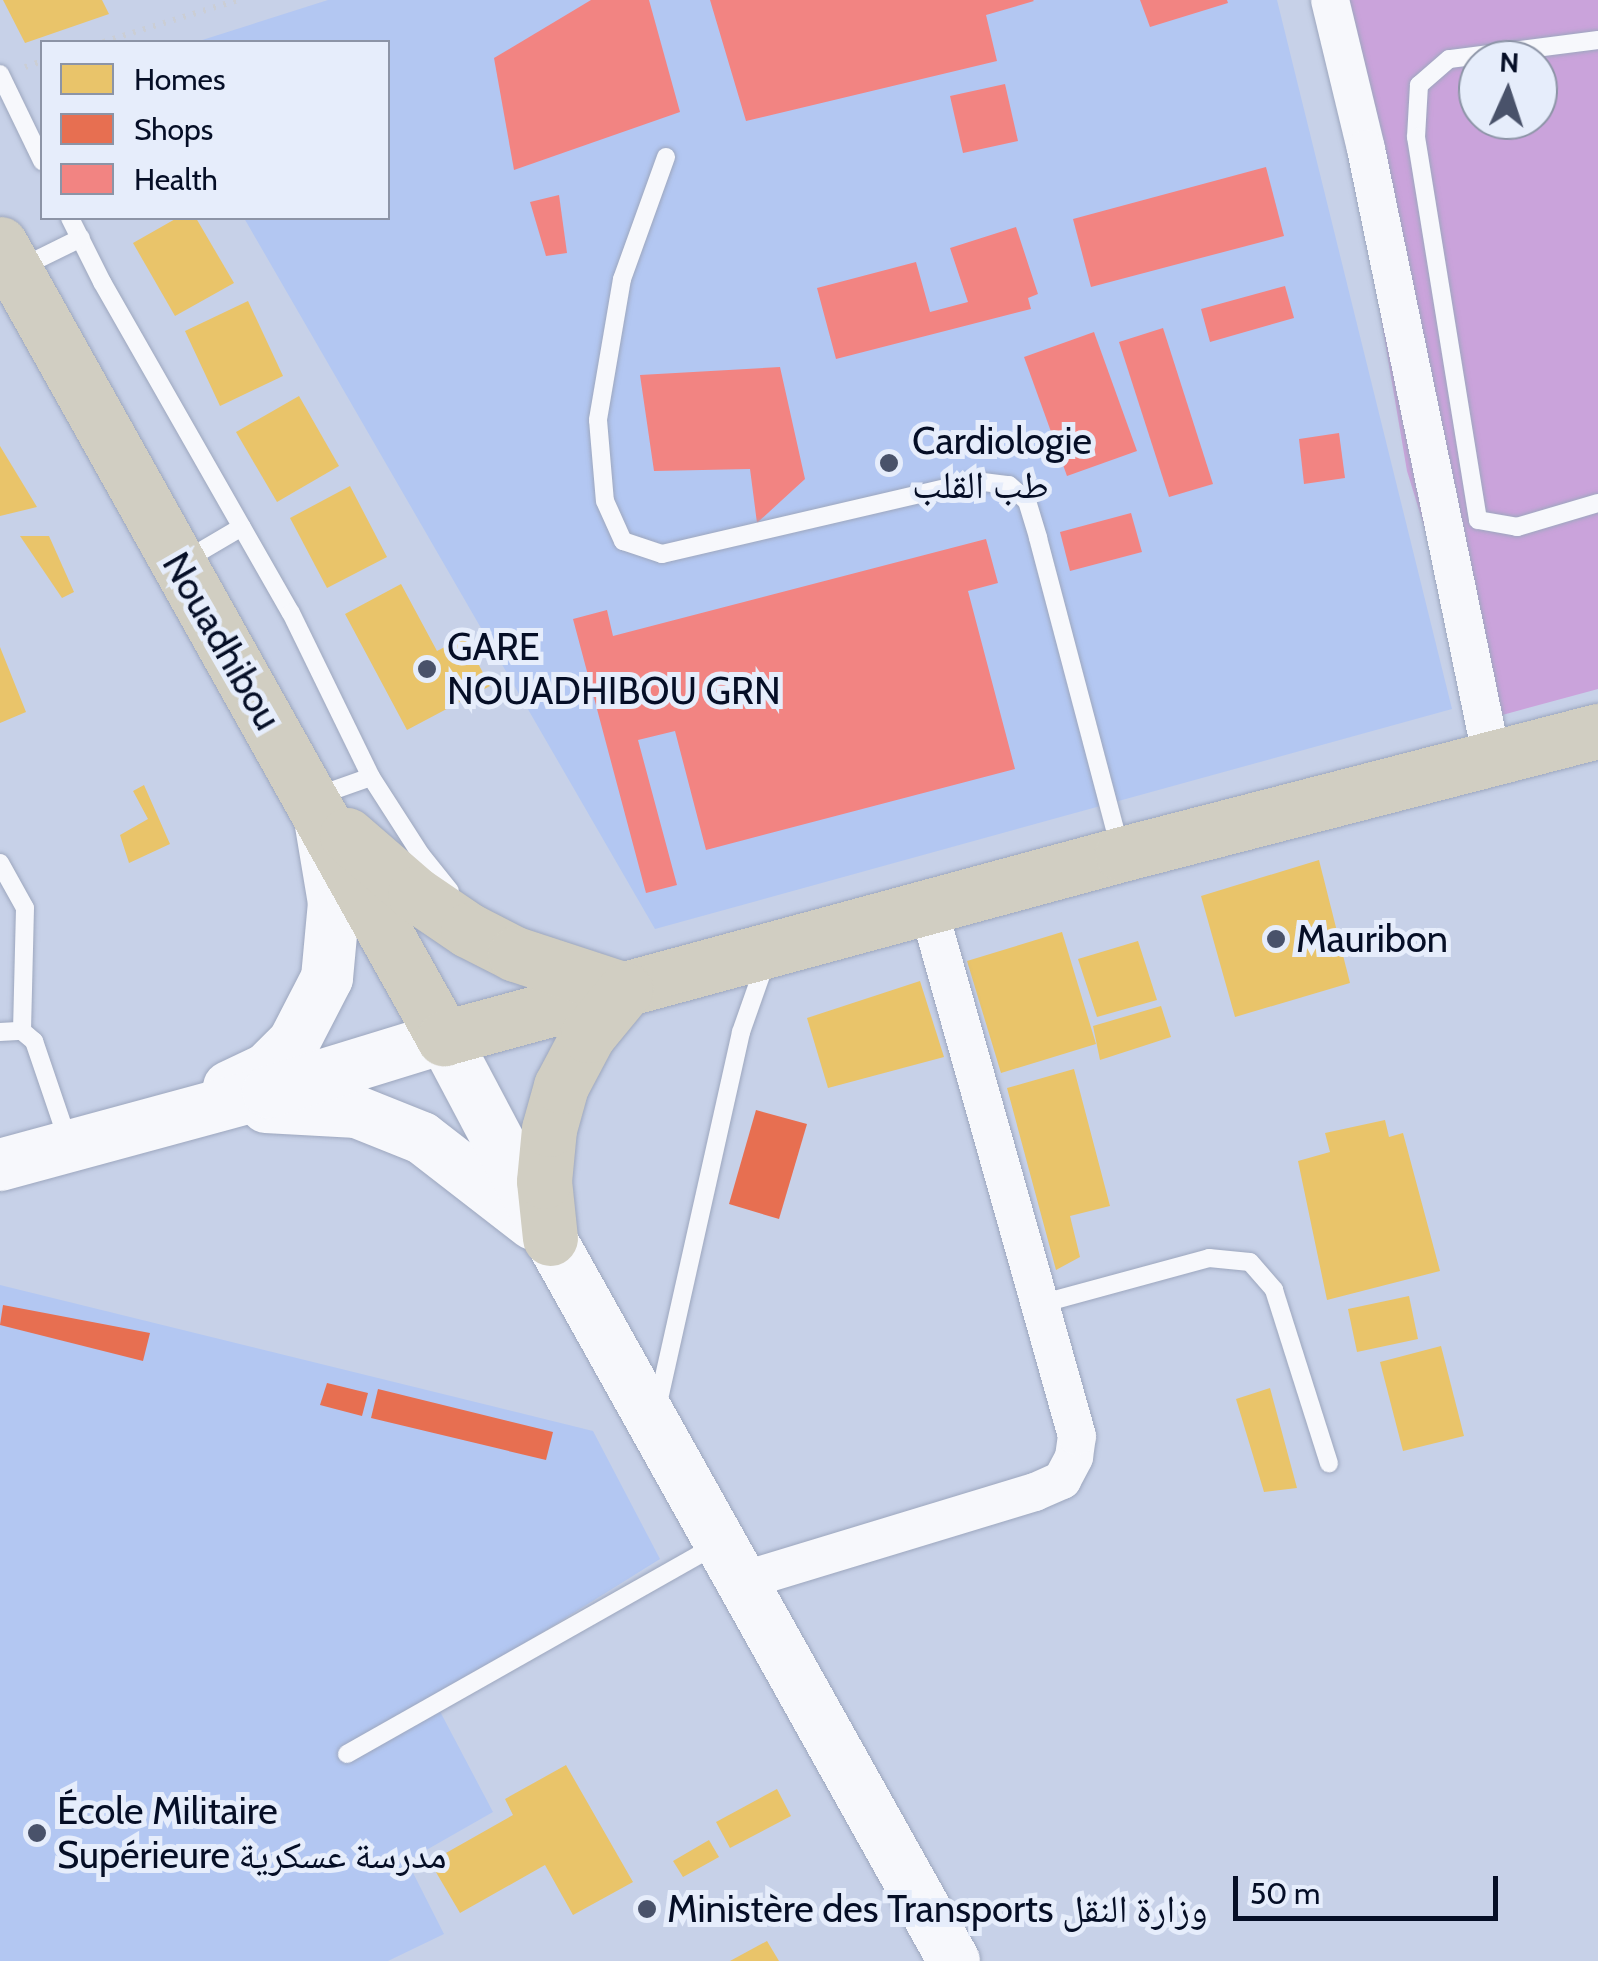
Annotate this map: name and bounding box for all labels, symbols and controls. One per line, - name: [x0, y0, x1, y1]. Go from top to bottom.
- legend: [40, 40, 390, 220]
- north arrow: [1458, 40, 1558, 140]
- text: N: [1499, 45, 1520, 80]
- text: Homes: [134, 61, 225, 98]
- text: Shops: [134, 111, 213, 148]
- text: Health: [134, 161, 218, 198]
- place label: Cardiologie طب القلب: [912, 418, 1092, 508]
- marker: Cardiologie طب القلب: [876, 450, 902, 476]
- street label: Nouadhibou: [153, 544, 291, 738]
- place label: GARE NOUADHIBOU GRN: [447, 624, 781, 714]
- marker: GARE NOUADHIBOU GRN: [416, 658, 438, 680]
- place label: Mauribon: [1296, 916, 1448, 962]
- marker: Mauribon: [1265, 928, 1287, 950]
- place label: École Militaire Supérieure مدرسة عسكرية: [57, 1788, 447, 1878]
- marker: École Militaire Supérieure مدرسة عسكرية: [26, 1822, 48, 1844]
- scale bar: [1238, 1856, 1503, 1918]
- text: 50 m: [1250, 1875, 1320, 1912]
- place label: Ministère des Transports وزارة النقل: [667, 1886, 1208, 1932]
- marker: Ministère des Transports وزارة النقل: [636, 1898, 658, 1920]

